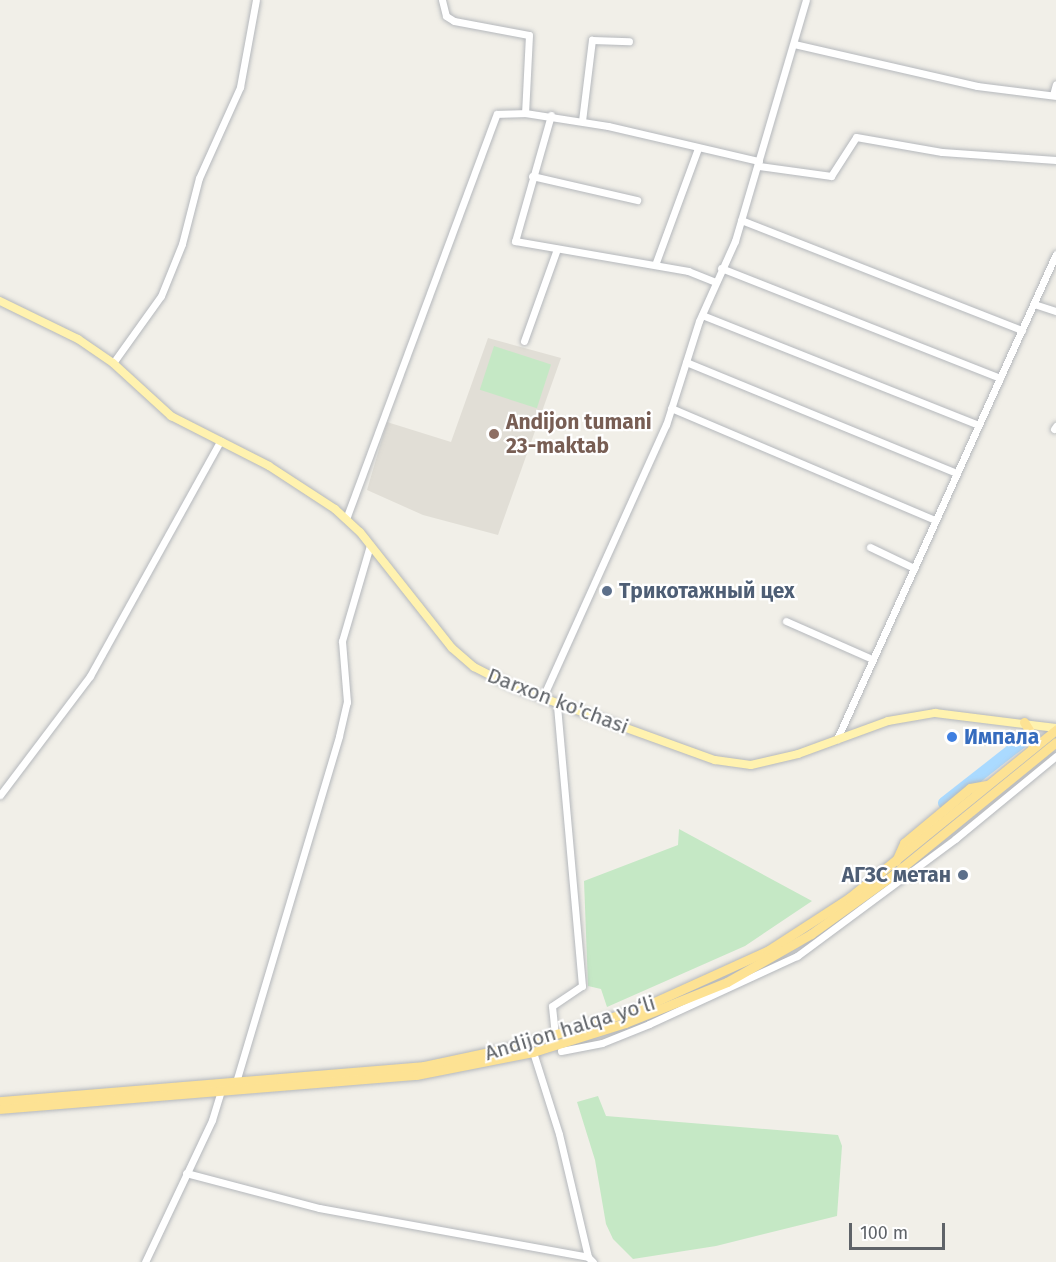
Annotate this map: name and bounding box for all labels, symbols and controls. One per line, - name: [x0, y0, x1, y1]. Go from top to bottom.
- place label: Andijon tumani 23-maktab: [506, 409, 652, 459]
- marker: Andijon tumani 23-maktab: [487, 427, 501, 441]
- place label: Трикотажный цех: [619, 578, 795, 604]
- marker: Трикотажный цех: [600, 584, 614, 598]
- street label: Darxon ko'chasi: [484, 662, 632, 740]
- place label: Импала: [964, 724, 1039, 750]
- marker: Импала: [945, 730, 959, 744]
- place label: АГЗС метан: [842, 862, 951, 888]
- marker: АГЗС метан: [956, 868, 970, 882]
- street label: Andijon halqa yo‘li: [482, 990, 658, 1066]
- scale bar: [852, 1211, 948, 1249]
- text: 100 m: [860, 1222, 908, 1244]

